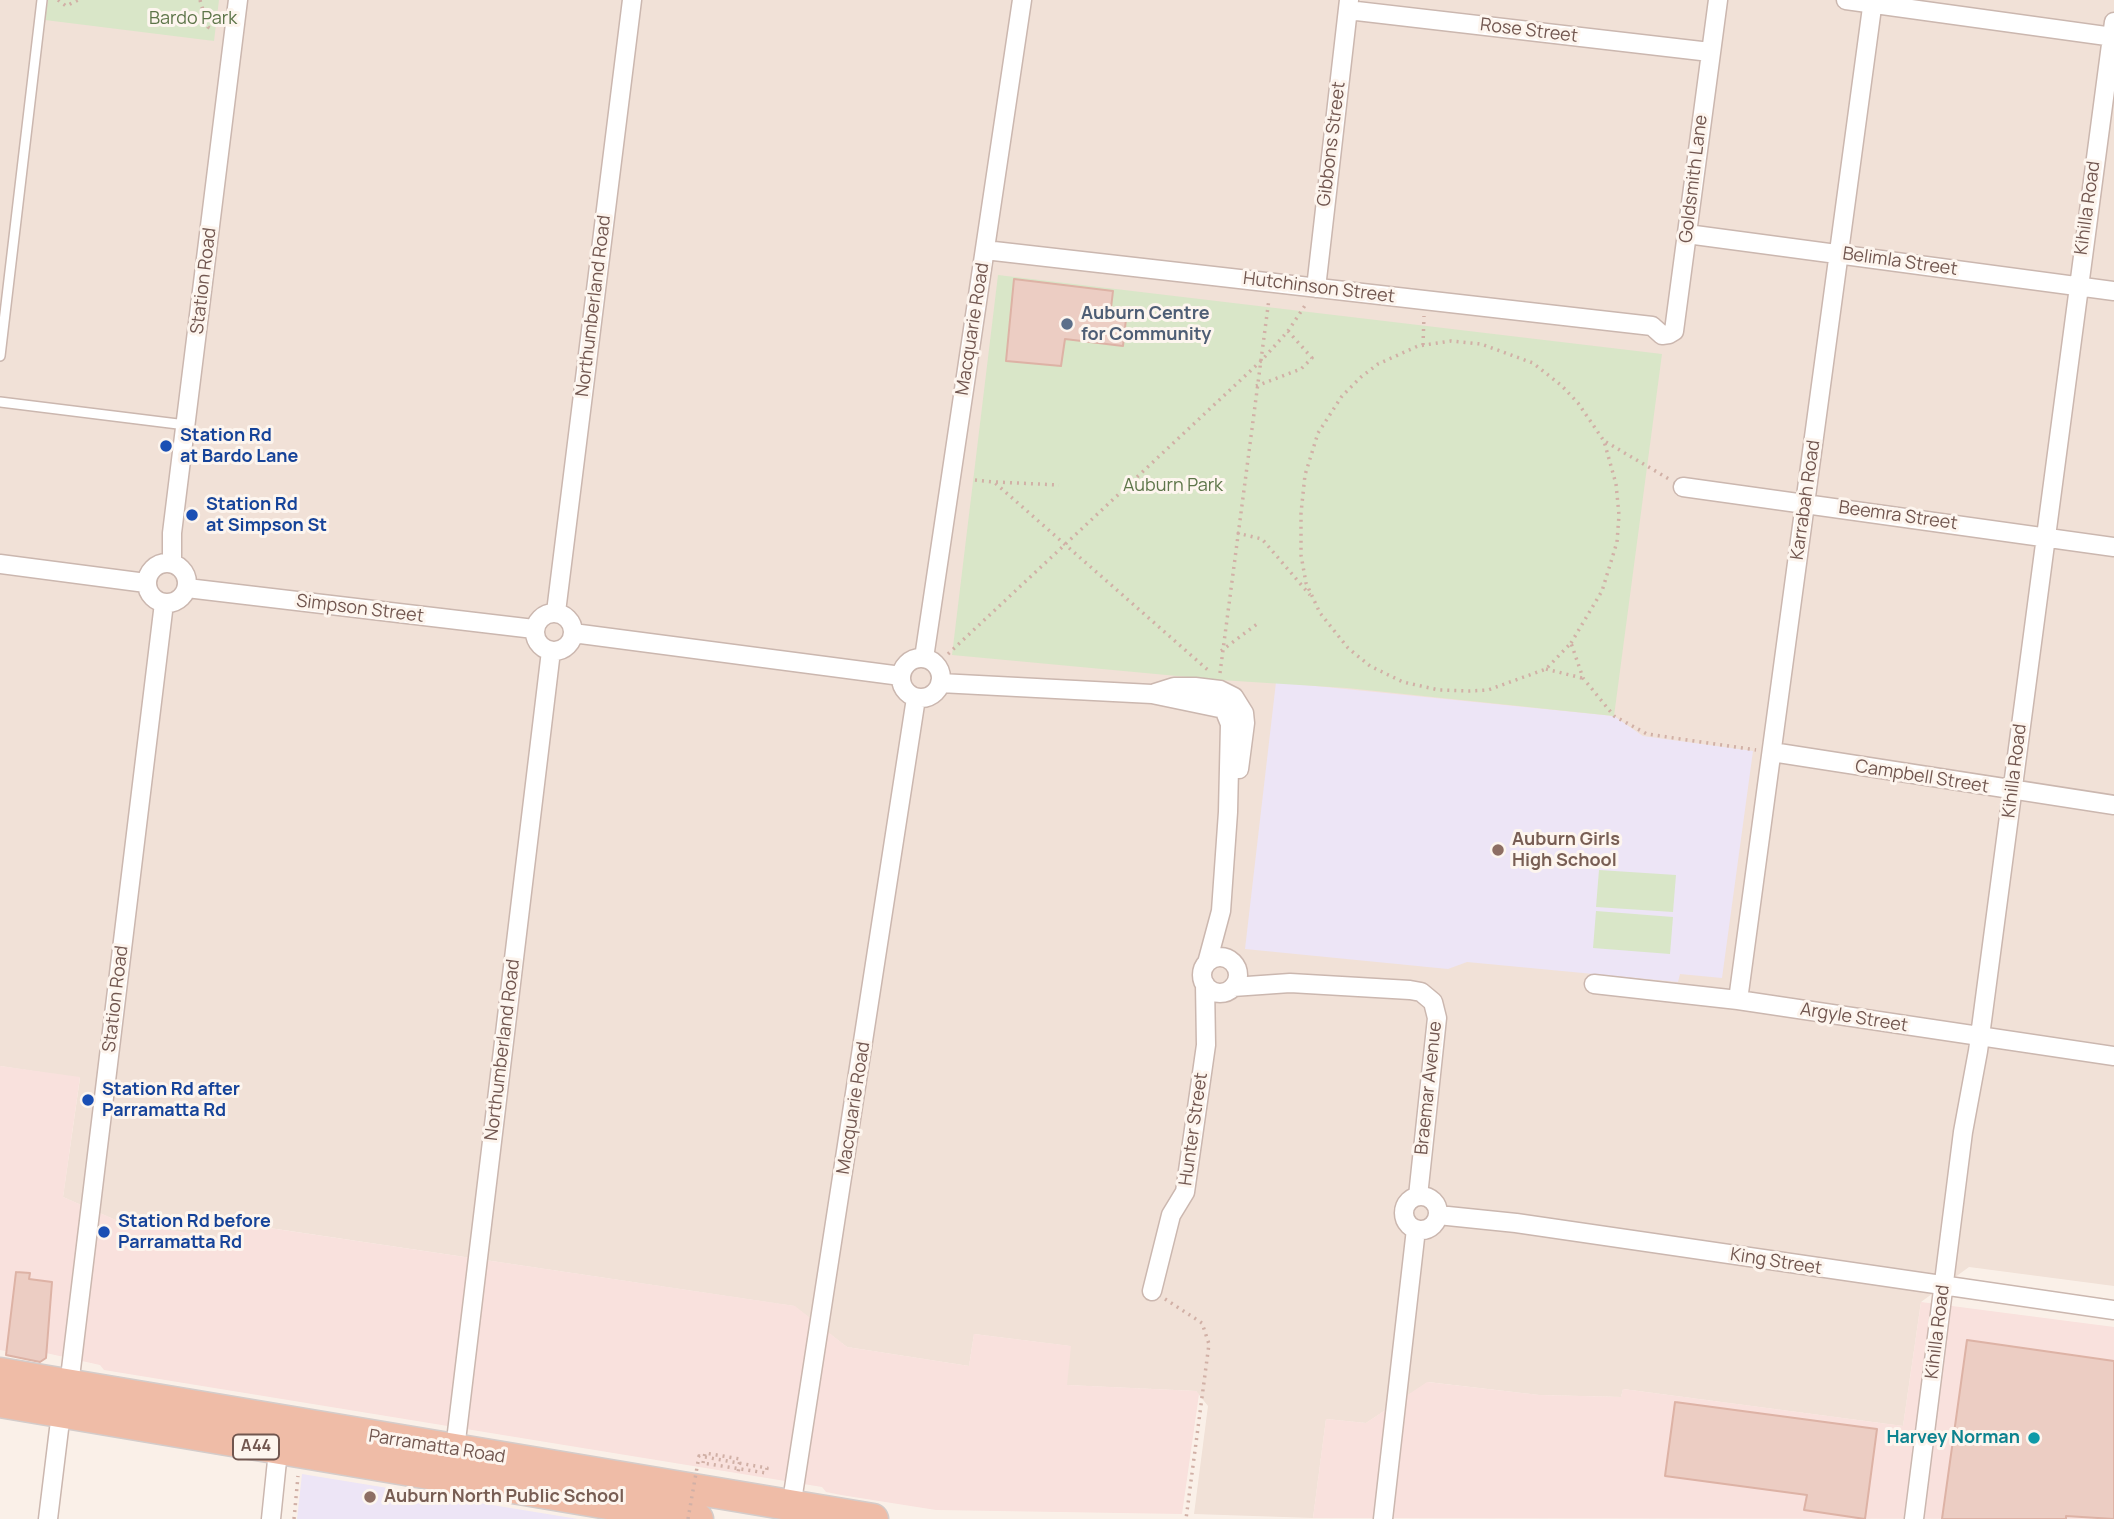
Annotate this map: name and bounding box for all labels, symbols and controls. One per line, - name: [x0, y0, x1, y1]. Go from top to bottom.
- park label: Bardo Park: [149, 8, 237, 30]
- street label: Rose Street: [1479, 14, 1579, 48]
- street label: Gibbons Street: [1314, 80, 1350, 208]
- street label: Goldsmith Lane: [1675, 114, 1713, 244]
- street label: Kihilla Road: [2071, 160, 2105, 256]
- street label: Northumberland Road: [572, 214, 616, 398]
- street label: Station Road: [187, 226, 221, 336]
- street label: Belimla Street: [1841, 243, 1959, 281]
- street label: Macquarie Road: [952, 261, 994, 397]
- street label: Hutchinson Street: [1242, 268, 1396, 308]
- place label: Auburn Centre for Community: [1081, 303, 1211, 346]
- marker: Auburn Centre for Community: [1059, 316, 1075, 332]
- place label: Station Rd at Bardo Lane: [180, 425, 298, 467]
- marker: Station Rd at Bardo Lane: [158, 438, 174, 454]
- street label: Karrabah Road: [1787, 439, 1825, 561]
- park label: Auburn Park: [1123, 475, 1223, 497]
- place label: Station Rd at Simpson St: [206, 494, 327, 536]
- street label: Beemra Street: [1837, 497, 1959, 535]
- marker: Station Rd at Simpson St: [184, 507, 200, 523]
- street label: Simpson Street: [295, 590, 425, 628]
- street label: Kihilla Road: [1999, 723, 2031, 819]
- street label: Campbell Street: [1854, 756, 1990, 798]
- place label: Auburn Girls High School: [1512, 829, 1620, 872]
- marker: Auburn Girls High School: [1490, 842, 1506, 858]
- street label: Station Road: [99, 944, 133, 1054]
- street label: Northumberland Road: [481, 958, 525, 1142]
- street label: Argyle Street: [1799, 999, 1909, 1037]
- street label: Braemar Avenue: [1411, 1020, 1447, 1156]
- street label: Macquarie Road: [833, 1040, 875, 1176]
- street label: Hunter Street: [1175, 1071, 1213, 1187]
- place label: Station Rd after Parramatta Rd: [102, 1079, 240, 1122]
- marker: Station Rd after Parramatta Rd: [80, 1092, 96, 1108]
- place label: Station Rd before Parramatta Rd: [118, 1211, 271, 1254]
- marker: Station Rd before Parramatta Rd: [96, 1224, 112, 1240]
- street label: King Street: [1729, 1244, 1823, 1280]
- street label: Kihilla Road: [1922, 1284, 1954, 1380]
- street label: Parramatta Road: [367, 1426, 507, 1468]
- place label: Harvey Norman: [1887, 1427, 2020, 1449]
- marker: Harvey Norman: [2026, 1430, 2042, 1446]
- road number: A44: [233, 1434, 279, 1460]
- place label: Auburn North Public School: [384, 1486, 624, 1508]
- marker: Auburn North Public School: [362, 1489, 378, 1505]

